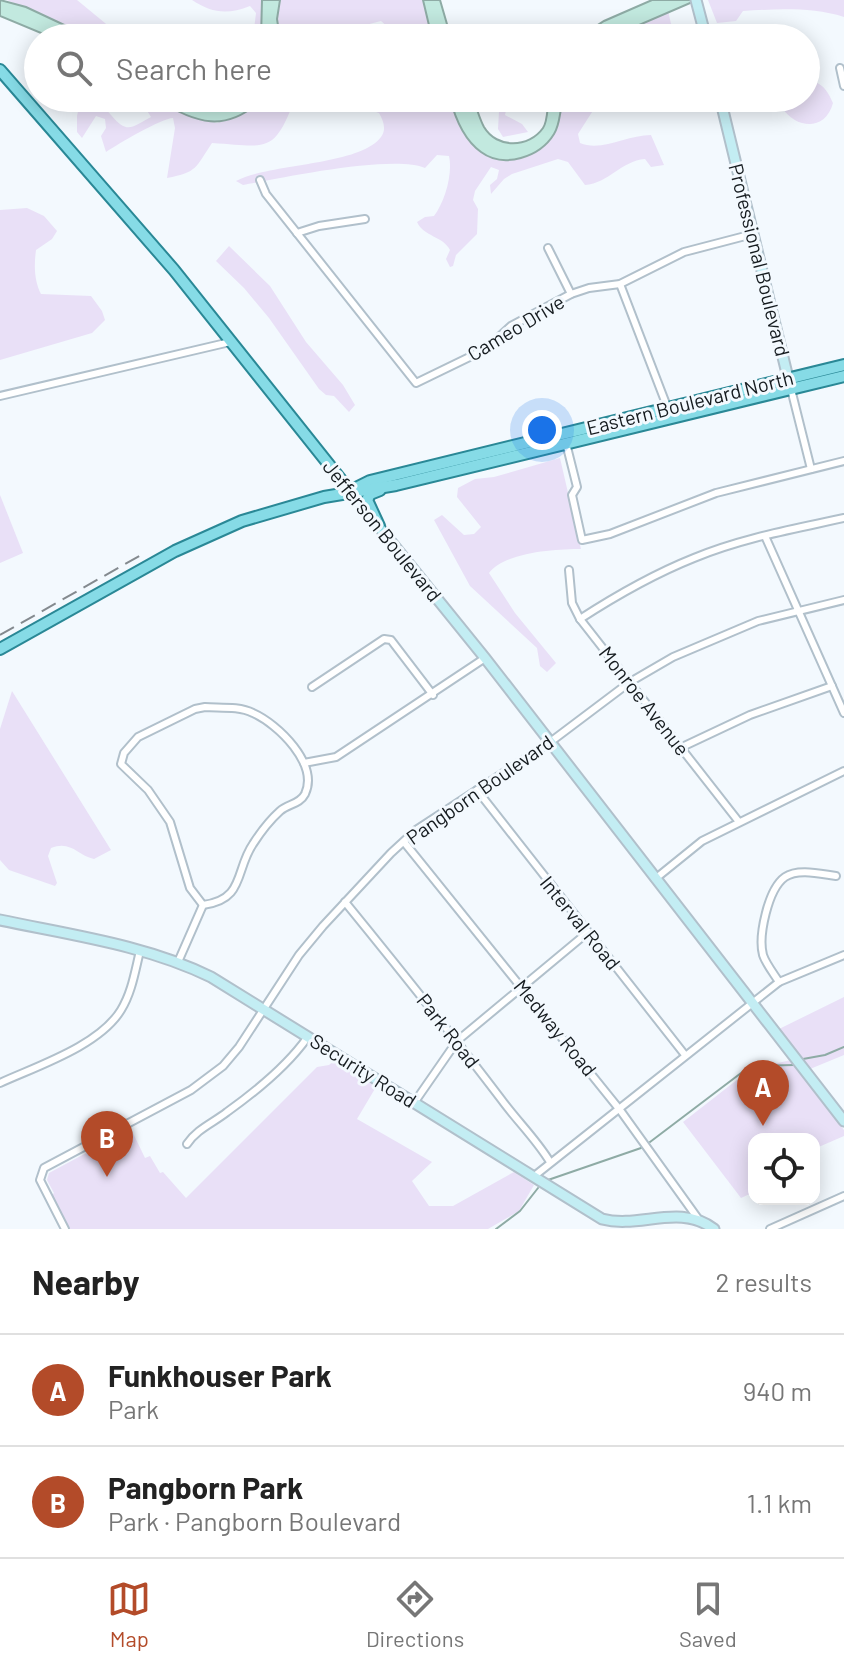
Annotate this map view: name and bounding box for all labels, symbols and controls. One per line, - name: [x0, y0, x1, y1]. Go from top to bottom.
- search box: [24, 24, 820, 112]
- icon: search: [52, 46, 96, 90]
- text: Search here: [116, 50, 272, 86]
- street label: Professional Boulevard: [724, 161, 796, 359]
- street label: Cameo Drive: [463, 289, 568, 365]
- street label: Eastern Boulevard North: [584, 365, 796, 439]
- your location: [522, 410, 562, 450]
- street label: Jefferson Boulevard: [318, 455, 447, 606]
- street label: Monroe Avenue: [595, 641, 695, 760]
- street label: Pangborn Boulevard: [401, 729, 558, 849]
- street label: Interval Road: [536, 871, 626, 974]
- street label: Medway Road: [509, 974, 602, 1081]
- street label: Park Road: [412, 989, 485, 1072]
- street label: Security Road: [306, 1028, 421, 1112]
- pin: A: [737, 1060, 789, 1126]
- pin: B: [81, 1111, 133, 1177]
- map controls: [748, 1133, 820, 1205]
- button: locate: [748, 1133, 820, 1205]
- text: Nearby: [32, 1261, 140, 1302]
- text: 2 results: [716, 1266, 812, 1297]
- text: Funkhouser Park: [108, 1357, 332, 1393]
- text: A: [49, 1375, 67, 1406]
- text: 940 m: [743, 1375, 812, 1406]
- text: Park: [108, 1393, 159, 1424]
- text: Pangborn Park: [108, 1469, 303, 1505]
- text: B: [50, 1487, 66, 1518]
- text: 1.1 km: [747, 1487, 812, 1518]
- text: Park · Pangborn Boulevard: [108, 1505, 401, 1536]
- tab: Map: [107, 1577, 151, 1651]
- tab: Directions: [366, 1577, 464, 1651]
- tab: Saved: [679, 1577, 737, 1651]

